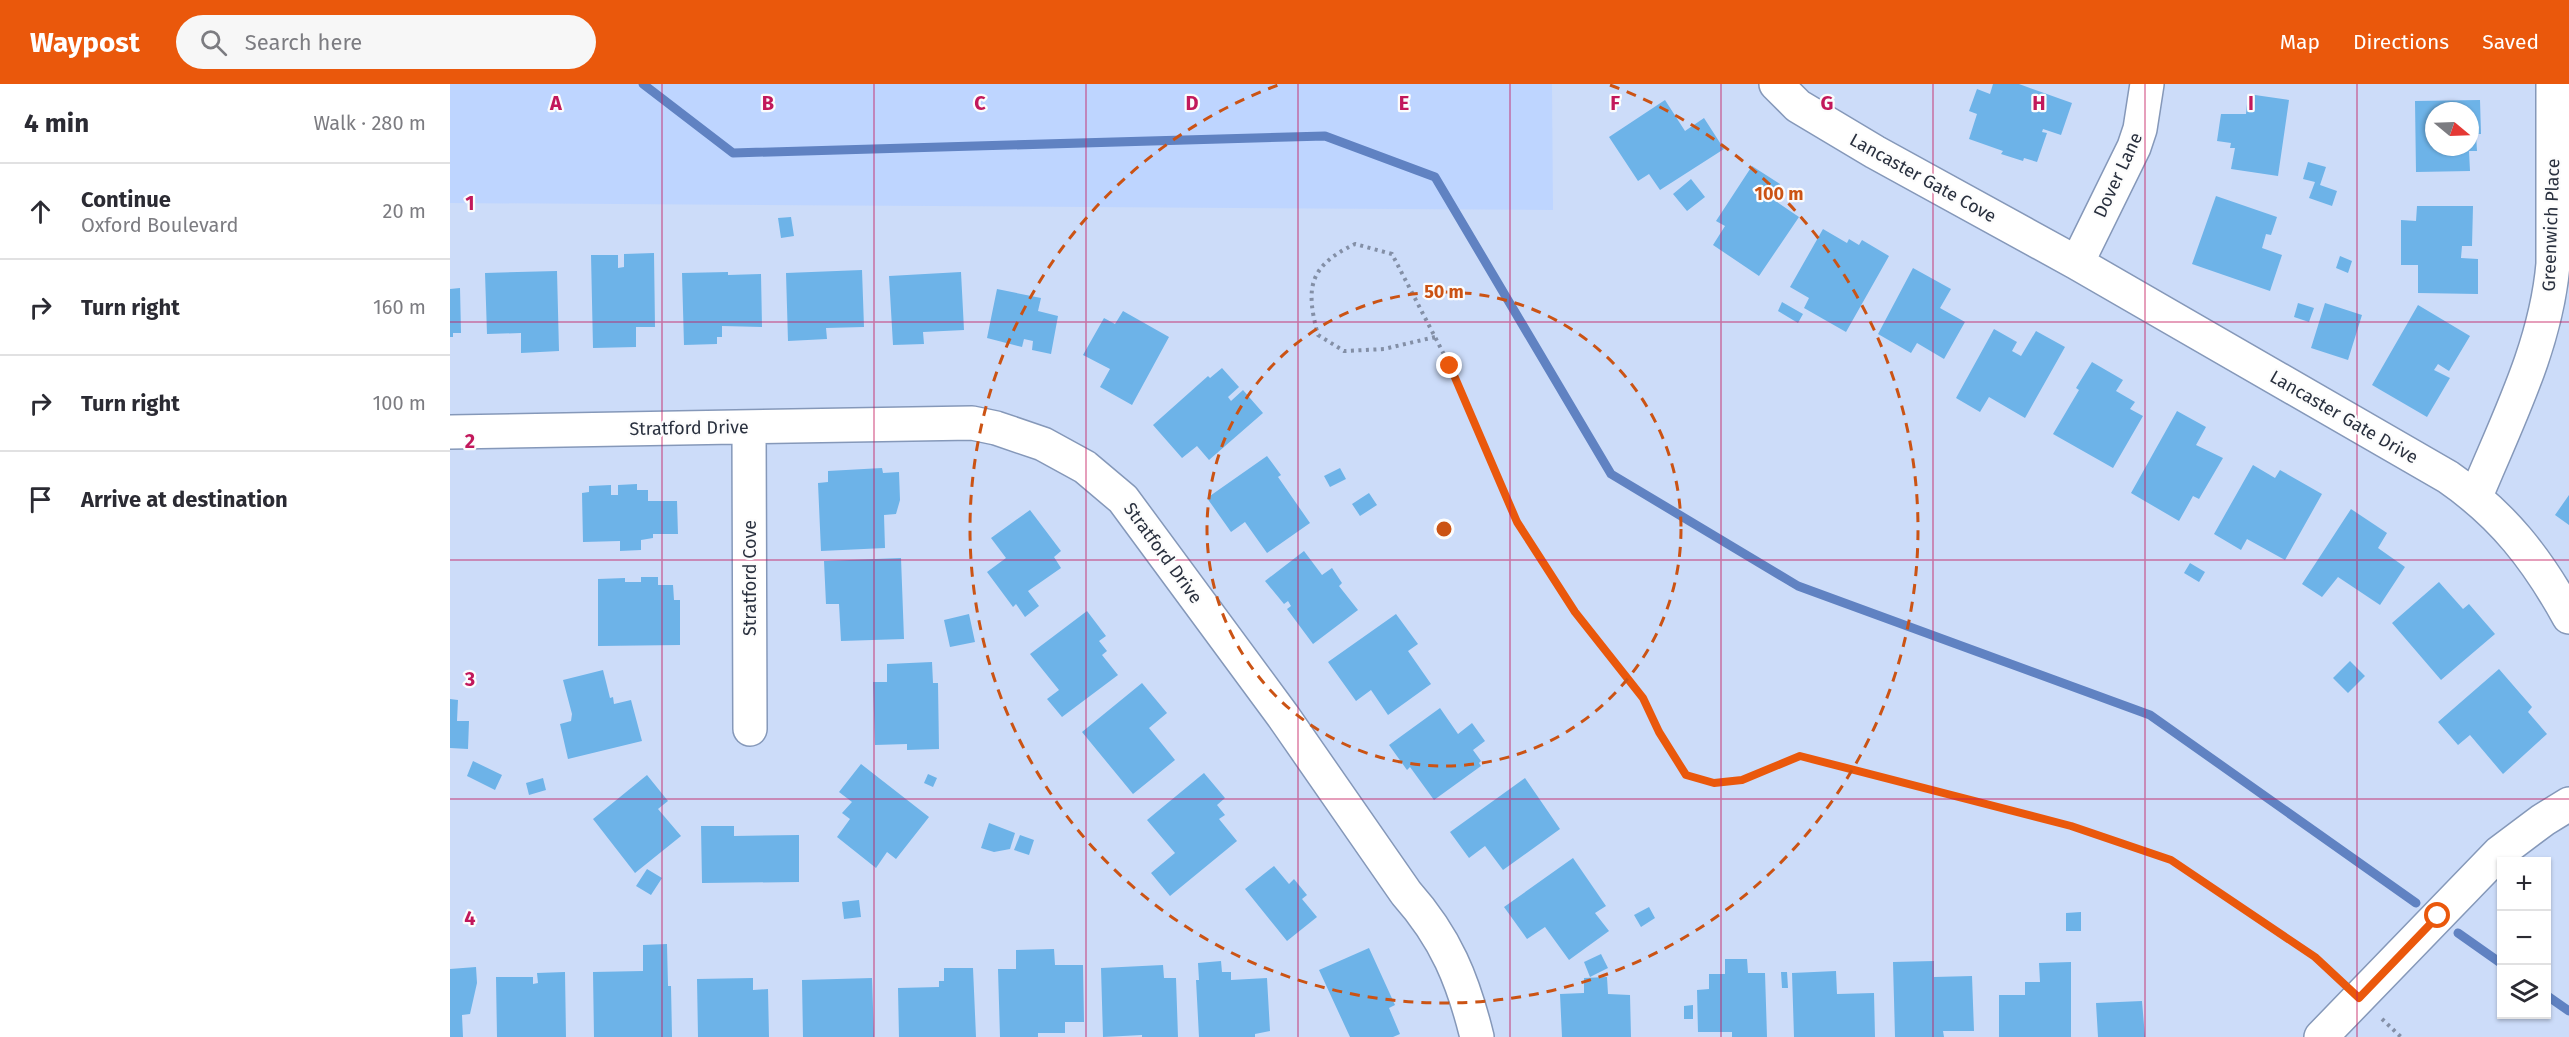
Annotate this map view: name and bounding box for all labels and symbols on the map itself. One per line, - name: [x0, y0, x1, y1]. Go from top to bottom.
- text: A: [549, 91, 563, 115]
- text: B: [762, 91, 774, 115]
- text: C: [974, 91, 986, 115]
- text: D: [1185, 91, 1199, 115]
- text: E: [1399, 91, 1409, 115]
- text: F: [1610, 91, 1620, 115]
- text: G: [1821, 91, 1833, 115]
- text: H: [2032, 91, 2046, 115]
- text: I: [2248, 91, 2254, 115]
- north arrow: [2425, 102, 2479, 156]
- street label: Lancaster Gate Cove: [1846, 129, 2000, 227]
- street label: Dover Lane: [2089, 129, 2147, 221]
- street label: Greenwich Place: [2538, 158, 2564, 292]
- text: 100 m: [1755, 183, 1803, 205]
- text: 1: [465, 191, 475, 215]
- text: 50 m: [1424, 281, 1464, 303]
- route end: [1436, 352, 1462, 378]
- street label: Lancaster Gate Drive: [2266, 366, 2422, 468]
- street label: Stratford Drive: [629, 416, 749, 440]
- text: 2: [465, 429, 475, 453]
- street label: Stratford Drive: [1119, 498, 1207, 608]
- centre of rings: [1434, 519, 1454, 539]
- street label: Stratford Cove: [739, 520, 761, 636]
- text: 3: [464, 667, 475, 691]
- route start: [2424, 902, 2450, 928]
- text: 4: [464, 906, 476, 930]

